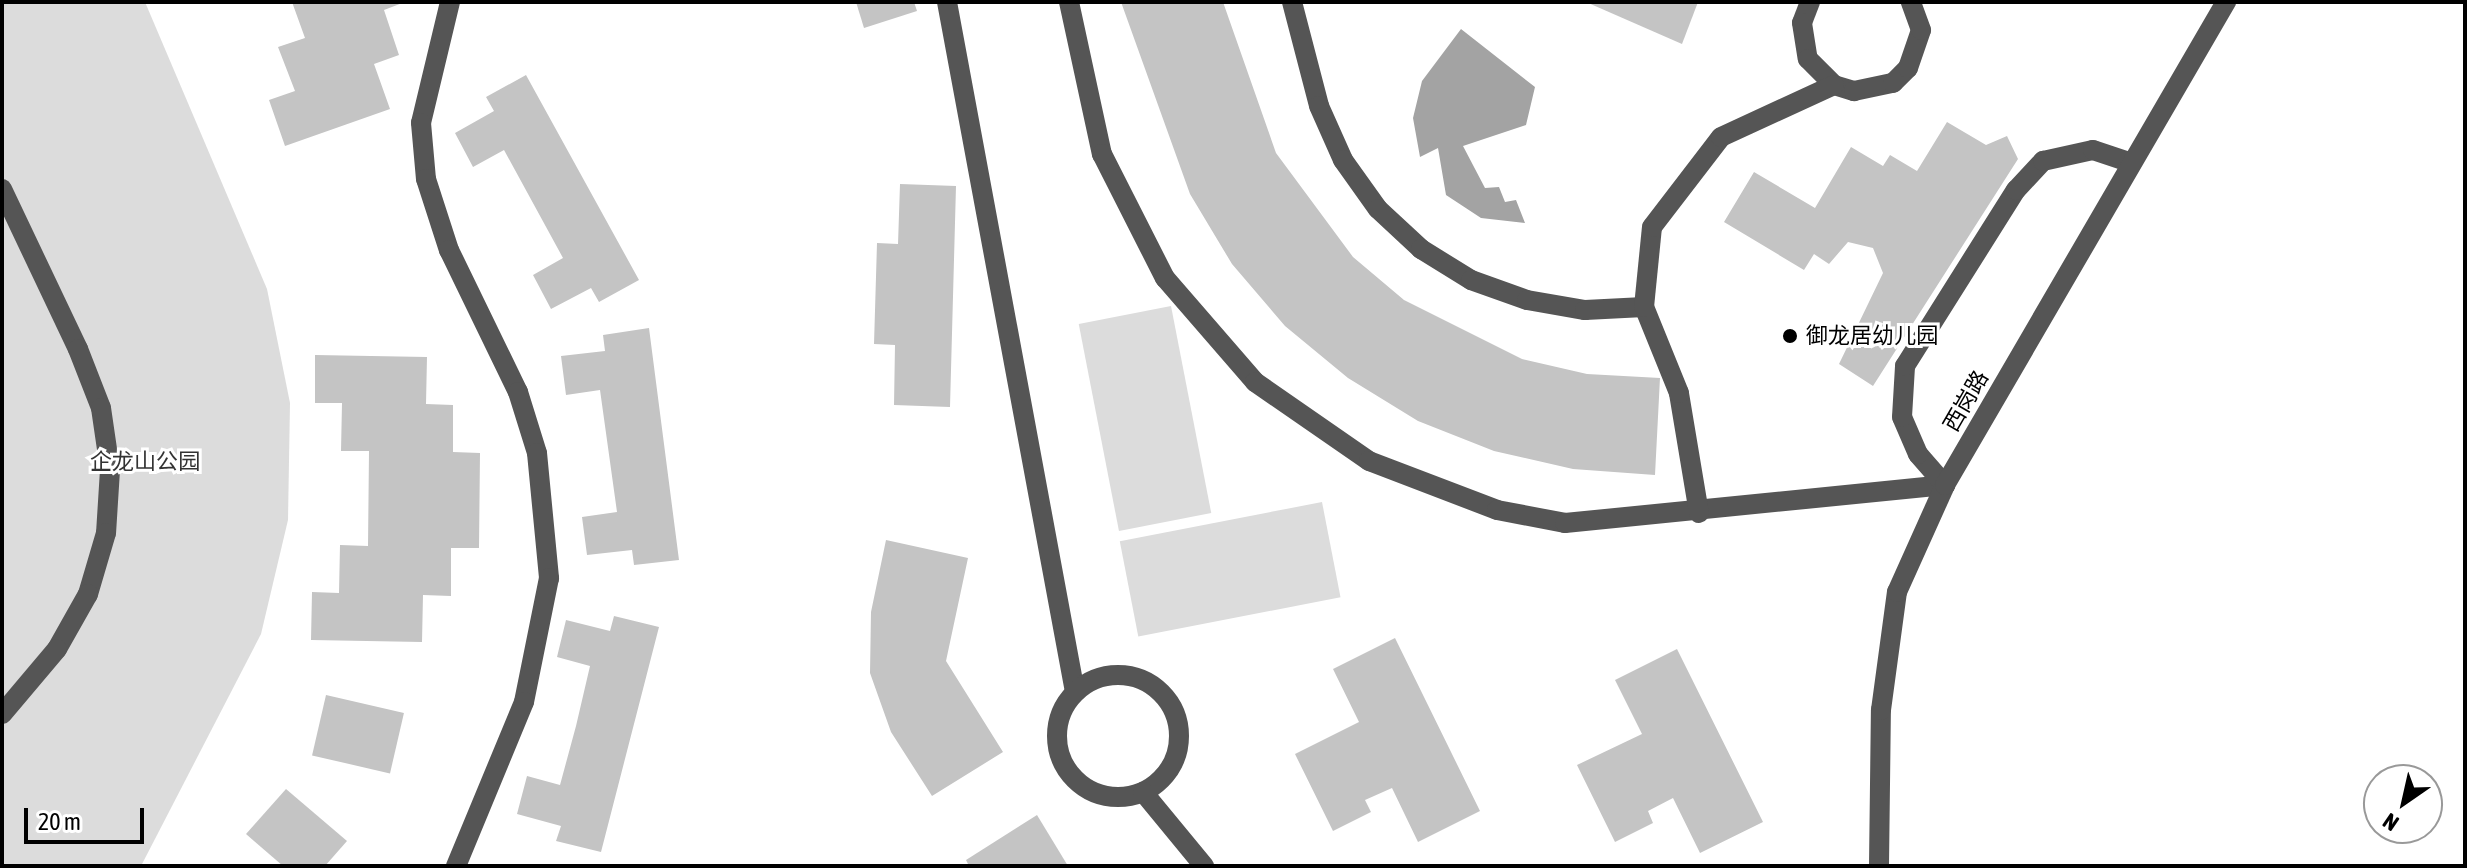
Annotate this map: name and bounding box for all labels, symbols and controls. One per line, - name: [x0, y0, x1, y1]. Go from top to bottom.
- place label: 御龙居幼儿园: [1806, 323, 1938, 349]
- marker: 御龙居幼儿园: [1781, 327, 1799, 345]
- street label: 西岗路: [1938, 366, 1994, 436]
- park label: 企龙山公园: [90, 449, 200, 475]
- north arrow: [2363, 764, 2443, 844]
- scale bar: [28, 792, 148, 842]
- text: 20 m: [38, 808, 81, 835]
- text: N: [2378, 808, 2403, 837]

